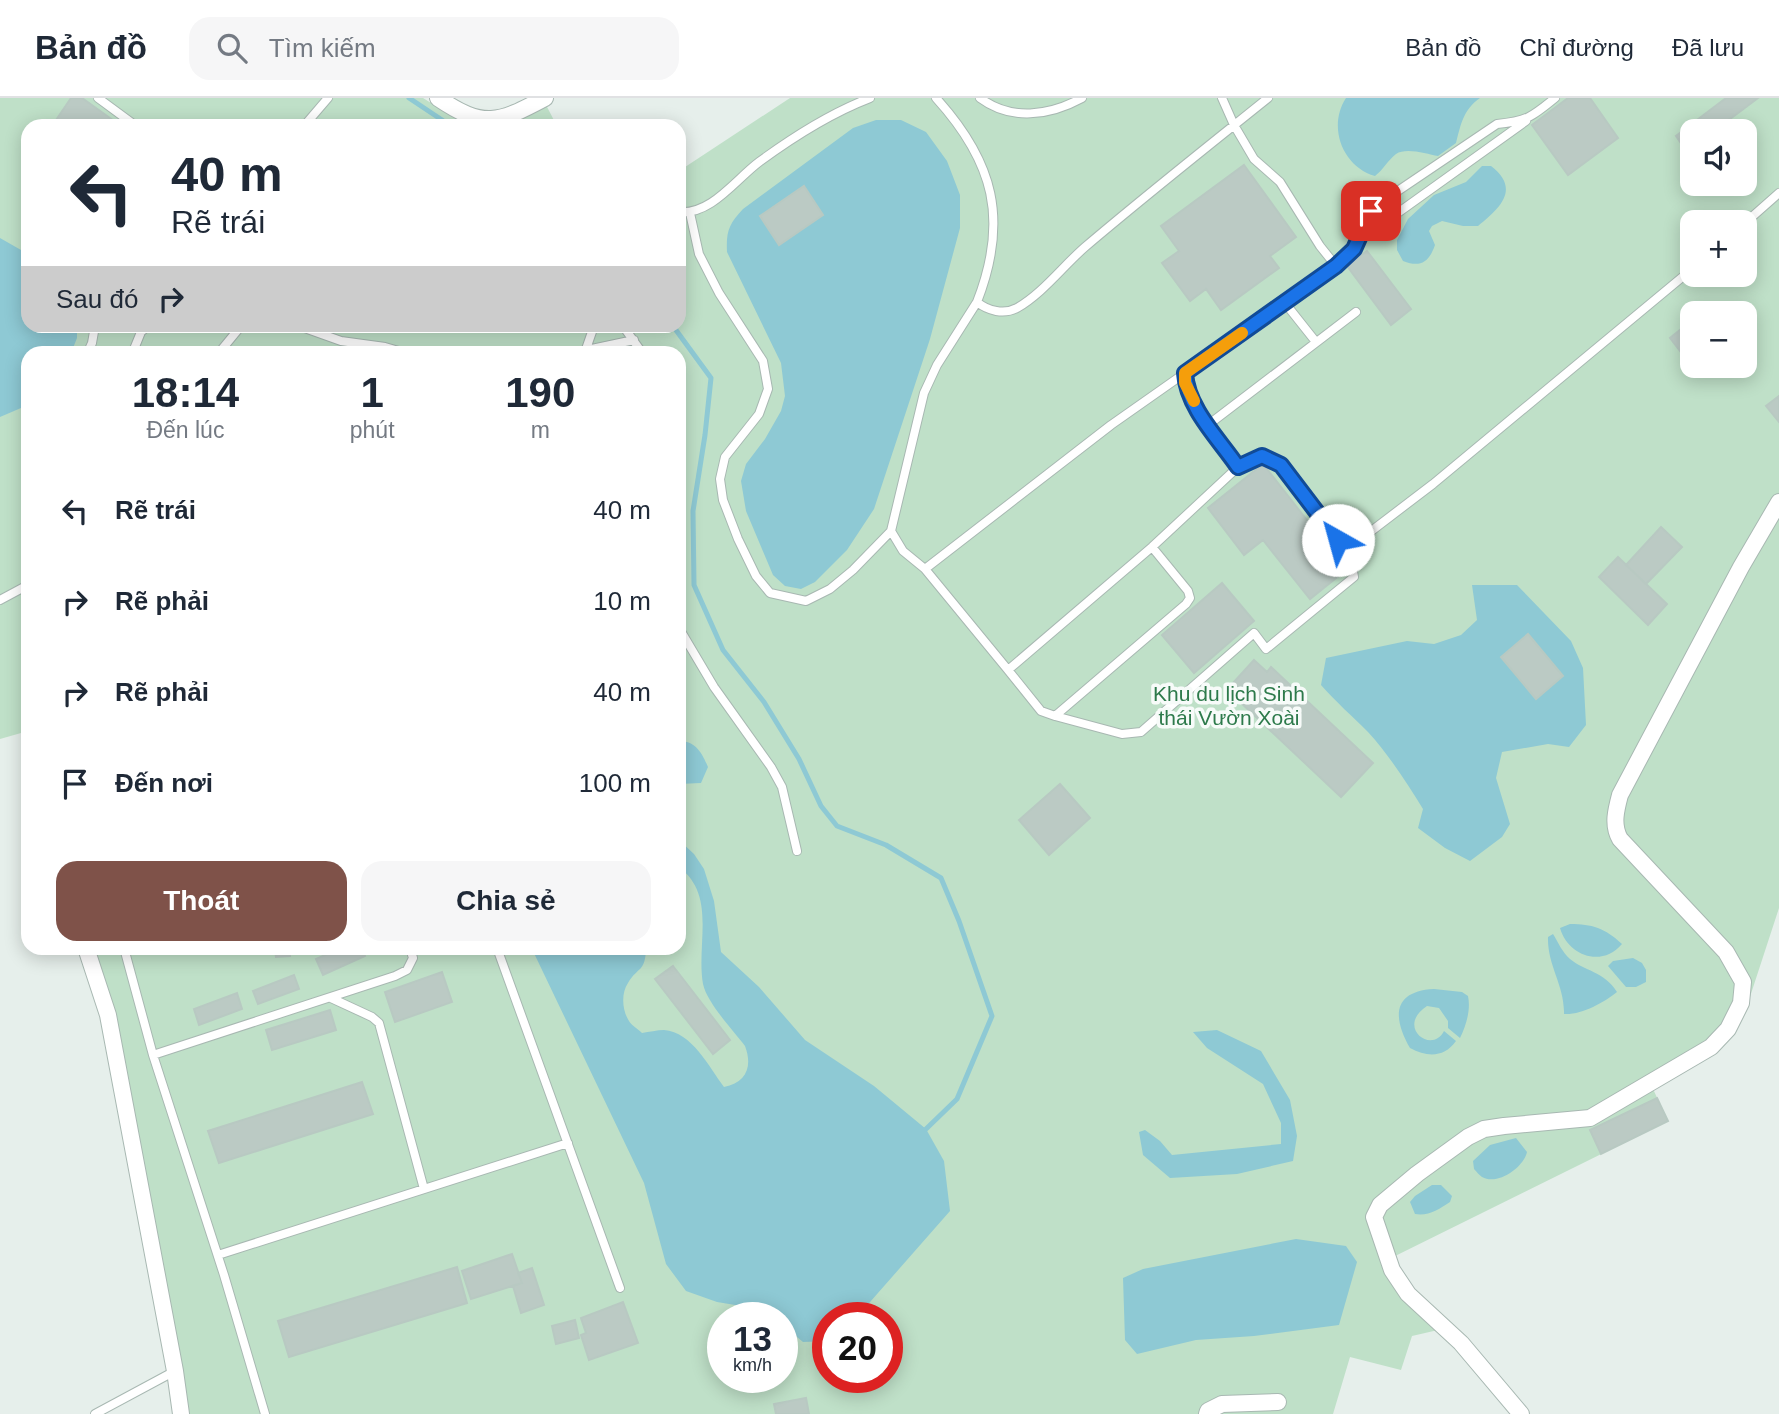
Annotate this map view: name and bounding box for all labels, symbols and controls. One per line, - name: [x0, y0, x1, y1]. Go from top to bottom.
- search box: [189, 17, 679, 80]
- text: Bản đồ: [35, 29, 147, 66]
- icon: search: [213, 29, 251, 67]
- text: Tìm kiếm: [269, 33, 376, 63]
- text: Bản đồ: [1405, 34, 1481, 61]
- text: Chỉ đường: [1519, 34, 1634, 61]
- text: Đã lưu: [1672, 34, 1744, 61]
- map controls: [1680, 119, 1757, 378]
- button: sound: [1680, 119, 1757, 196]
- icon: left: [56, 147, 147, 238]
- text: 40 m: [171, 147, 283, 201]
- pin: [1341, 181, 1401, 241]
- icon: arrive: [1352, 192, 1390, 230]
- text: Rẽ trái: [171, 204, 265, 240]
- button: +: [1680, 210, 1757, 287]
- icon: right: [152, 280, 190, 318]
- text: Sau đó: [56, 284, 138, 314]
- button: −: [1680, 301, 1757, 378]
- text: 18:14: [132, 369, 239, 416]
- text: 1: [360, 369, 384, 416]
- text: 190: [505, 369, 575, 416]
- text: Đến lúc: [146, 417, 224, 443]
- text: phút: [350, 417, 395, 443]
- text: m: [531, 417, 550, 443]
- icon: left: [56, 492, 94, 530]
- text: Rẽ trái: [115, 495, 196, 525]
- text: 40 m: [593, 495, 651, 525]
- position arrow: [1301, 503, 1375, 577]
- icon: right: [56, 583, 94, 621]
- text: Rẽ phải: [115, 586, 209, 616]
- text: 10 m: [593, 586, 651, 616]
- icon: right: [56, 674, 94, 712]
- text: Rẽ phải: [115, 677, 209, 707]
- text: 40 m: [593, 677, 651, 707]
- park label: Khu du lịch Sinh thái Vườn Xoài: [1153, 682, 1305, 729]
- icon: arrive: [56, 765, 94, 803]
- text: Đến nơi: [115, 768, 213, 798]
- text: 100 m: [579, 768, 651, 798]
- button: Thoát: [56, 861, 347, 941]
- button: Chia sẻ: [361, 861, 651, 941]
- speed limit sign: 20: [812, 1302, 903, 1393]
- text: 13: [733, 1319, 772, 1358]
- text: km/h: [733, 1355, 772, 1375]

